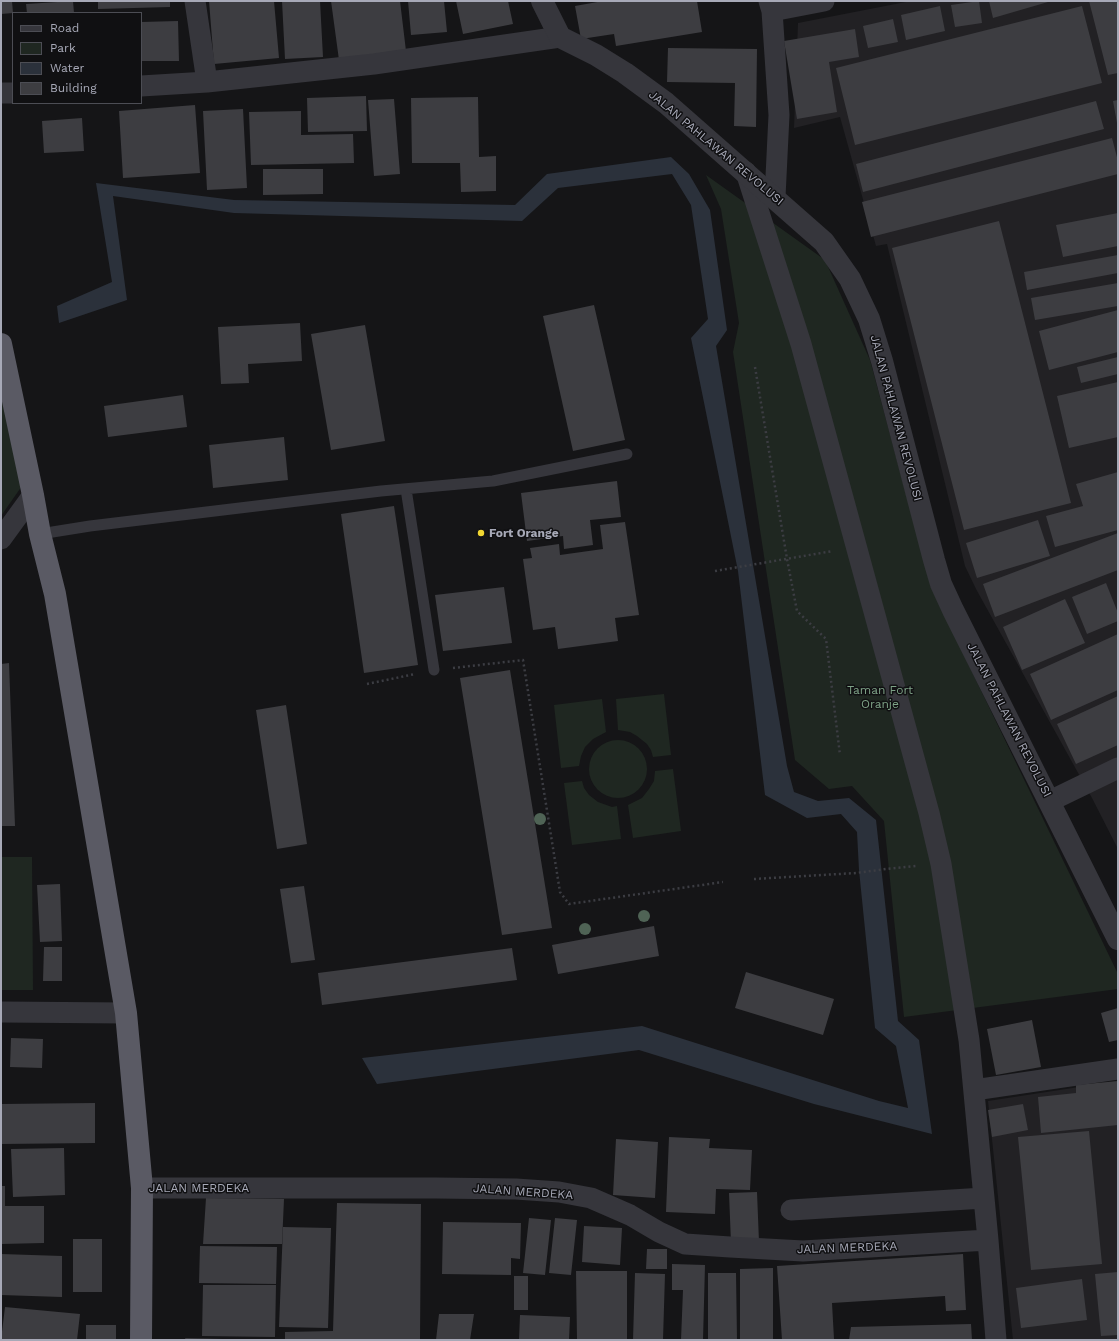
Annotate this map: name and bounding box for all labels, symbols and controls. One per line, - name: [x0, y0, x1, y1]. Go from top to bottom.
- legend: [12, 12, 142, 104]
- text: Road: [50, 21, 79, 35]
- text: Park: [50, 41, 76, 55]
- text: Water: [50, 61, 84, 75]
- text: Building: [50, 81, 97, 95]
- street label: JALAN PAHLAWAN REVOLUSI: [646, 87, 786, 209]
- street label: JALAN PAHLAWAN REVOLUSI: [867, 333, 925, 503]
- place label: Fort Orange: [489, 526, 559, 540]
- marker: Fort Orange: [476, 528, 486, 538]
- street label: JALAN PAHLAWAN REVOLUSI: [964, 640, 1054, 800]
- park label: Taman Fort Oranje: [847, 683, 913, 711]
- street label: JALAN MERDEKA: [149, 1181, 249, 1195]
- street label: JALAN MERDEKA: [472, 1181, 574, 1203]
- street label: JALAN MERDEKA: [797, 1239, 897, 1257]

